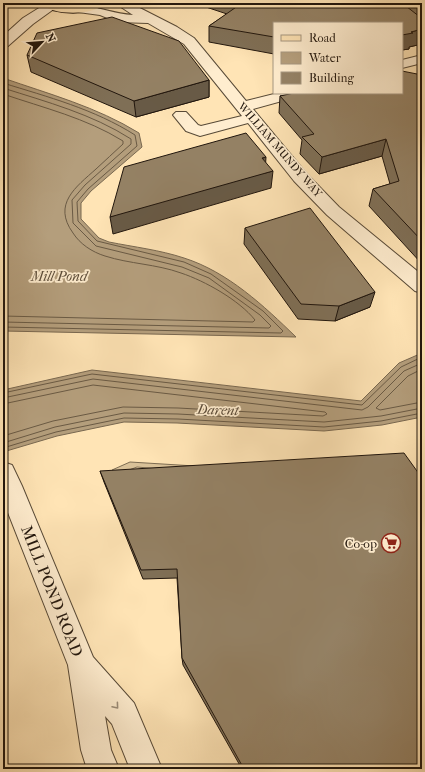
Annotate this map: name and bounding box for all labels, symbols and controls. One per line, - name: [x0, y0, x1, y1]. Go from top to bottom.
- north arrow: [22, 22, 62, 62]
- legend: [273, 22, 403, 94]
- text: N: [43, 31, 58, 45]
- text: Road: [309, 31, 336, 45]
- text: Water: [308, 51, 342, 65]
- text: Building: [309, 71, 354, 85]
- street label: WILLIAM MUNDY WAY: [235, 99, 325, 200]
- water label: Mill Pond: [30, 268, 89, 285]
- water label: Darent: [196, 401, 240, 419]
- street label: MILL POND ROAD: [17, 523, 87, 659]
- supermarket icon: Co-op: [380, 532, 402, 554]
- place label: Co-op: [345, 536, 377, 551]
- one-way arrow: [111, 701, 118, 708]

